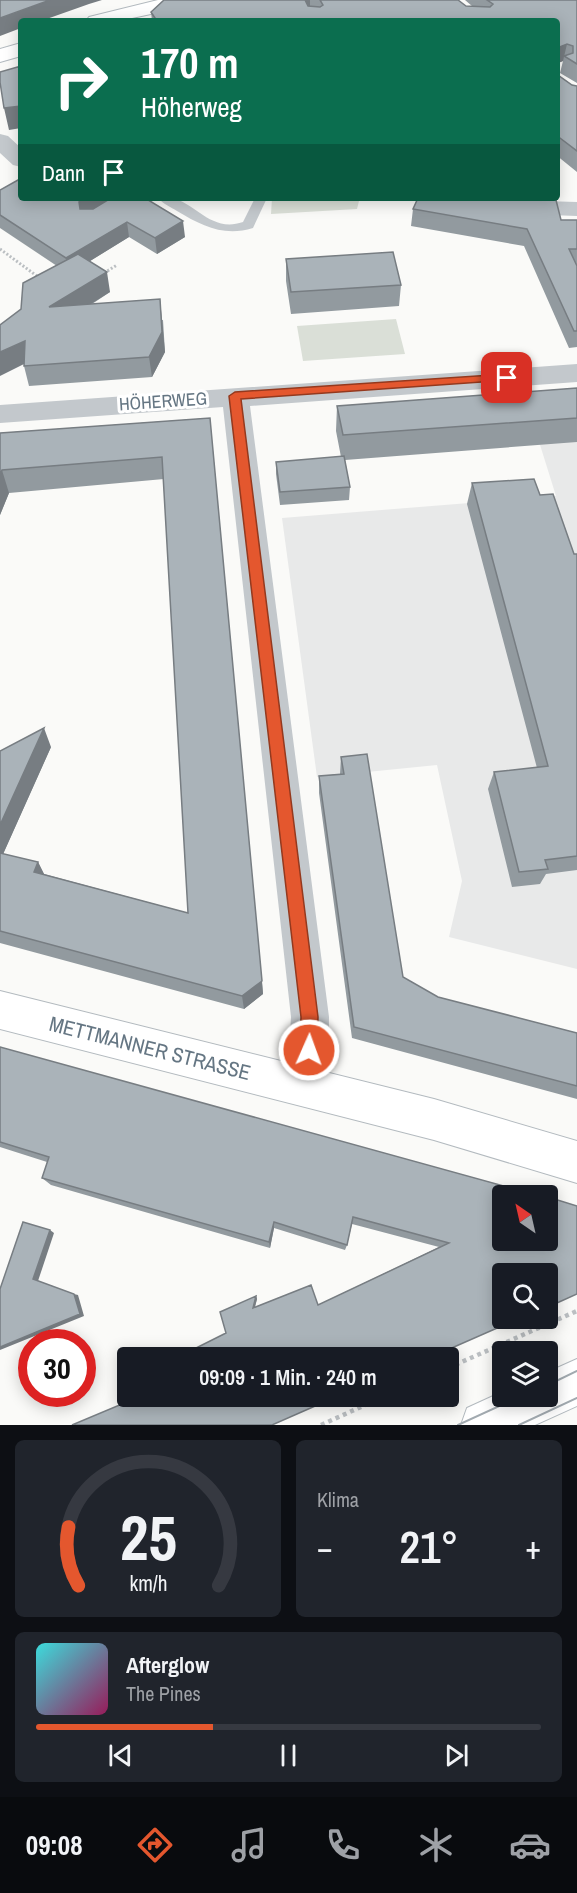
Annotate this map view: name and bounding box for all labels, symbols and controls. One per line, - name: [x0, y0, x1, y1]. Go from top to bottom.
- text: 170 m: [141, 35, 239, 91]
- icon: right: [42, 42, 120, 120]
- text: Höherweg: [141, 89, 242, 125]
- icon: arrive: [97, 156, 130, 189]
- text: Dann: [42, 158, 85, 188]
- pin: [481, 352, 532, 403]
- icon: arrive: [490, 361, 523, 394]
- street label: HÖHERWEG: [118, 385, 208, 417]
- street label: METTMANNER STRASSE: [46, 1009, 254, 1087]
- position arrow: [277, 1018, 341, 1082]
- north arrow: [492, 1185, 558, 1251]
- map controls: [492, 1185, 558, 1407]
- button: search: [492, 1263, 558, 1329]
- speed limit sign: 30: [18, 1329, 96, 1407]
- button: layers: [492, 1341, 558, 1407]
- text: 09:09 · 1 Min. · 240 m: [199, 1362, 377, 1392]
- text: Klima: [317, 1486, 359, 1513]
- text: 25: [120, 1495, 176, 1579]
- text: 21°: [399, 1516, 459, 1577]
- text: −: [317, 1525, 333, 1569]
- text: +: [525, 1525, 541, 1569]
- text: km/h: [129, 1569, 167, 1598]
- text: Afterglow: [126, 1650, 209, 1680]
- text: The Pines: [126, 1680, 201, 1707]
- icon: previous: [104, 1739, 137, 1772]
- icon: pause: [272, 1739, 305, 1772]
- icon: next: [440, 1739, 473, 1772]
- icon: directions: [134, 1824, 176, 1866]
- icon: music: [228, 1824, 270, 1866]
- icon: phone: [322, 1824, 364, 1866]
- icon: climate: [415, 1824, 457, 1866]
- icon: car: [509, 1824, 551, 1866]
- text: 09:08: [26, 1827, 82, 1863]

